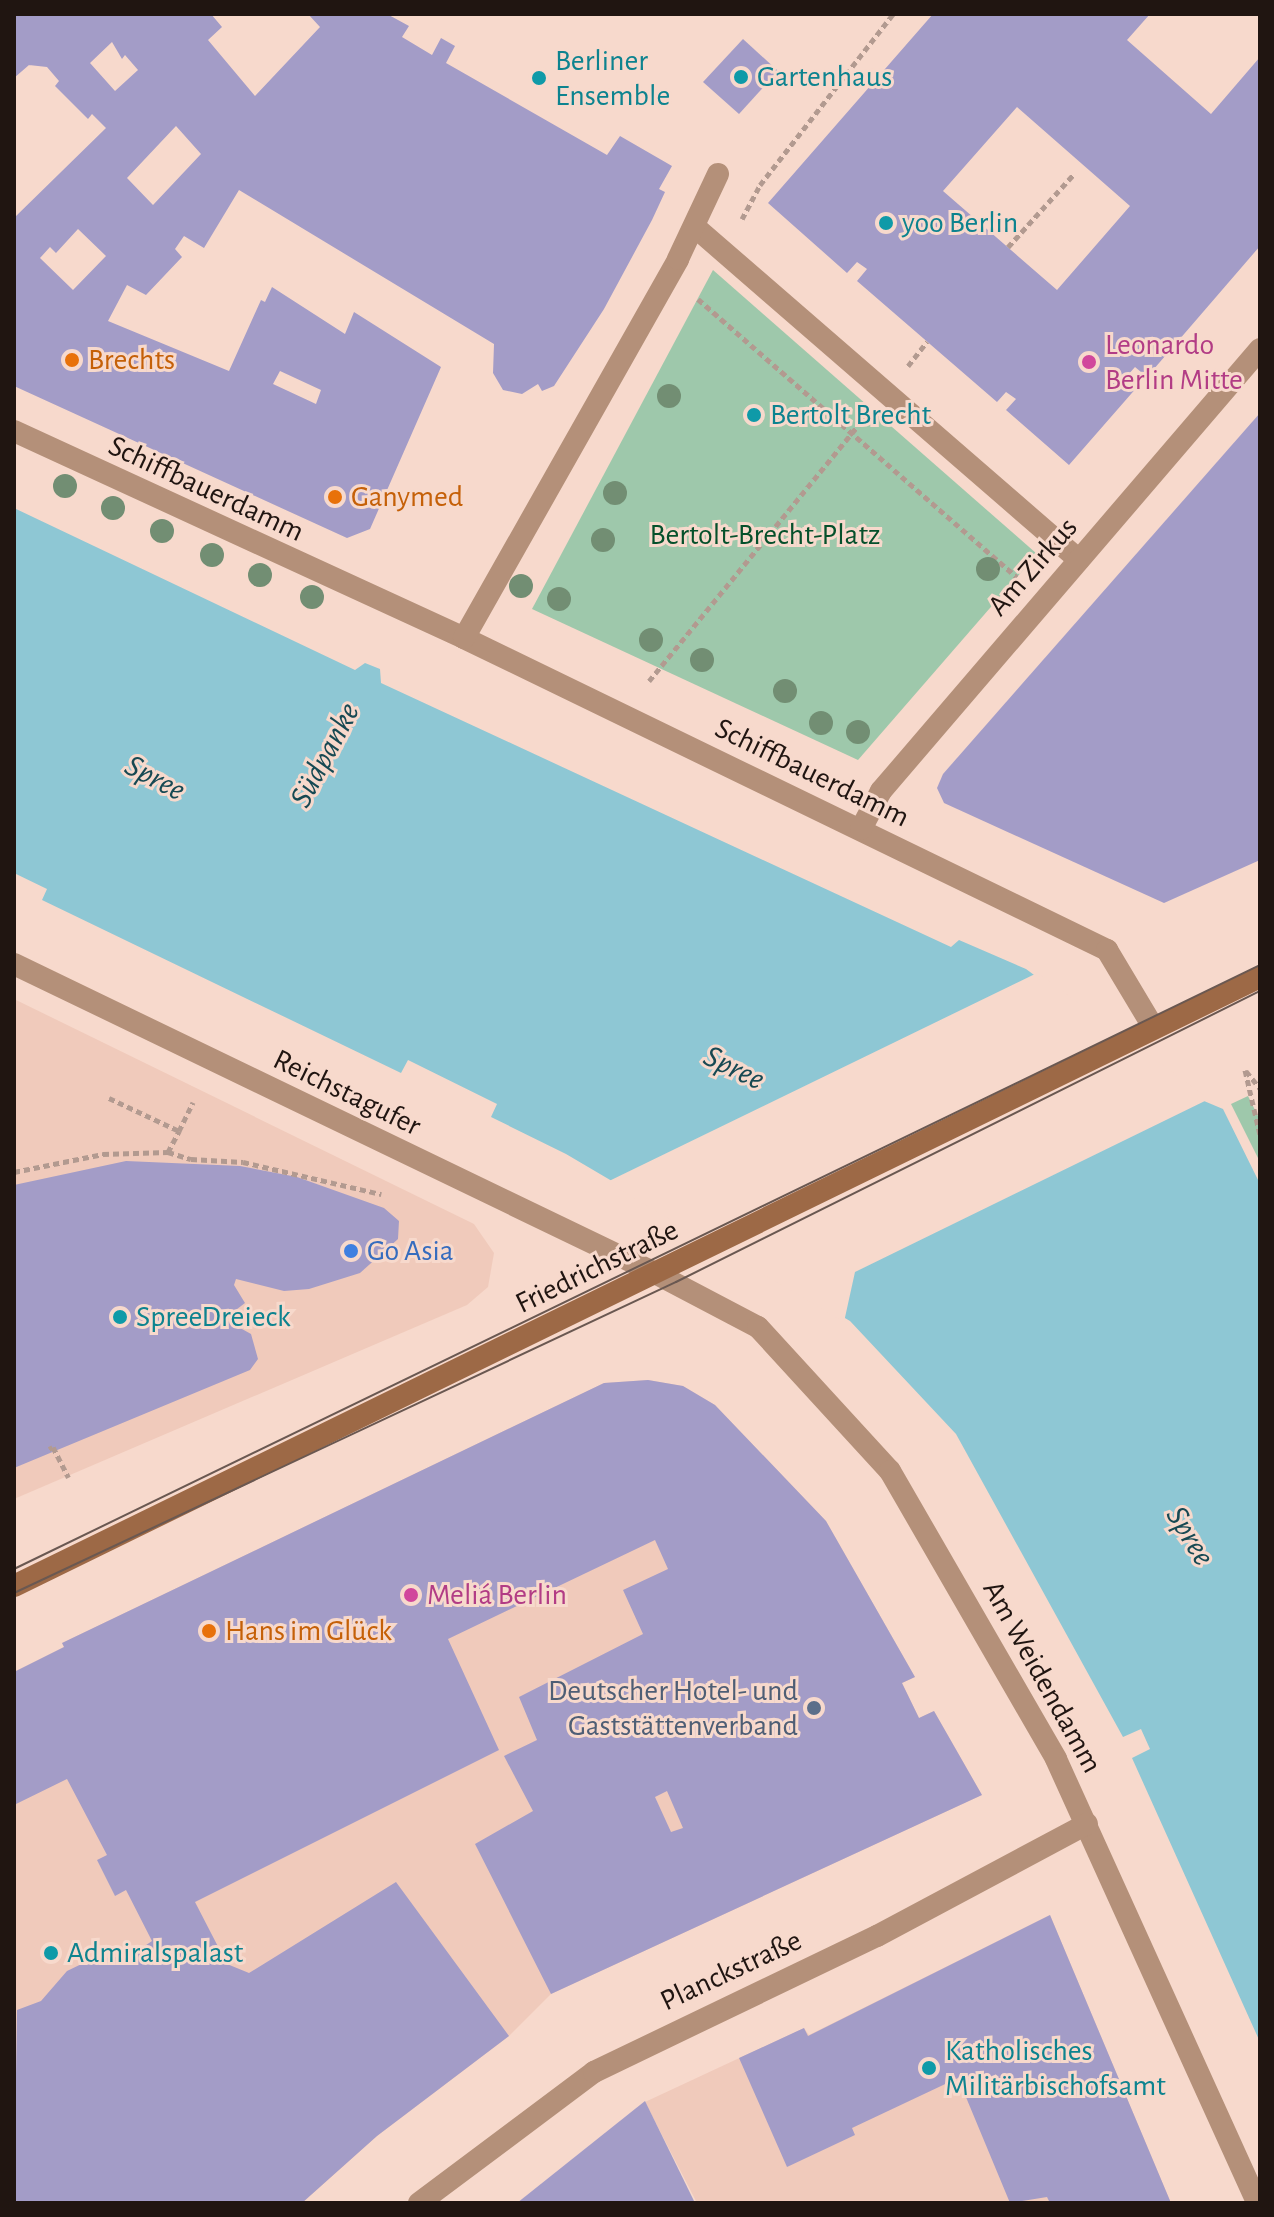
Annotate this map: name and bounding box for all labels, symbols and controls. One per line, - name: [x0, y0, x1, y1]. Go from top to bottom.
- place label: Berliner Ensemble: [555, 43, 670, 114]
- place label: Gartenhaus: [757, 59, 892, 95]
- marker: Gartenhaus: [732, 68, 750, 86]
- marker: Berliner Ensemble: [530, 69, 548, 87]
- place label: yoo Berlin: [902, 205, 1018, 241]
- marker: yoo Berlin: [877, 214, 895, 232]
- place label: Leonardo Berlin Mitte: [1105, 327, 1243, 398]
- place label: Brechts: [88, 342, 175, 378]
- marker: Brechts: [63, 351, 81, 369]
- marker: Leonardo Berlin Mitte: [1080, 353, 1098, 371]
- place label: Bertolt Brecht: [770, 397, 931, 433]
- marker: Bertolt Brecht: [745, 406, 763, 424]
- street label: Schiffbauerdamm: [103, 428, 309, 550]
- place label: Ganymed: [351, 479, 463, 515]
- marker: Ganymed: [326, 488, 344, 506]
- street label: Am Zirkus: [980, 510, 1086, 624]
- park label: Bertolt-Brecht-Platz: [650, 517, 880, 553]
- water label: Südpanke: [281, 696, 369, 814]
- street label: Schiffbauerdamm: [709, 710, 915, 836]
- water label: Spree: [118, 746, 192, 810]
- water label: Spree: [697, 1037, 771, 1099]
- street label: Reichstagufer: [267, 1042, 427, 1144]
- street label: Friedrichstraße: [510, 1212, 684, 1322]
- place label: Go Asia: [367, 1233, 454, 1269]
- marker: Go Asia: [342, 1242, 360, 1260]
- place label: SpreeDreieck: [136, 1299, 291, 1335]
- marker: SpreeDreieck: [111, 1308, 129, 1326]
- water label: Spree: [1157, 1499, 1223, 1573]
- street label: Am Weidendamm: [974, 1575, 1110, 1779]
- place label: Meliá Berlin: [427, 1577, 567, 1613]
- marker: Meliá Berlin: [402, 1586, 420, 1604]
- place label: Hans im Glück: [225, 1613, 392, 1649]
- marker: Hans im Glück: [200, 1622, 218, 1640]
- place label: Deutscher Hotel- und Gaststättenverband: [548, 1673, 798, 1744]
- marker: Deutscher Hotel- und Gaststättenverband: [805, 1699, 823, 1717]
- street label: Planckstraße: [655, 1923, 807, 2019]
- place label: Admiralspalast: [67, 1935, 243, 1971]
- marker: Admiralspalast: [42, 1944, 60, 1962]
- place label: Katholisches Militärbischofsamt: [945, 2033, 1166, 2104]
- marker: Katholisches Militärbischofsamt: [920, 2059, 938, 2077]

